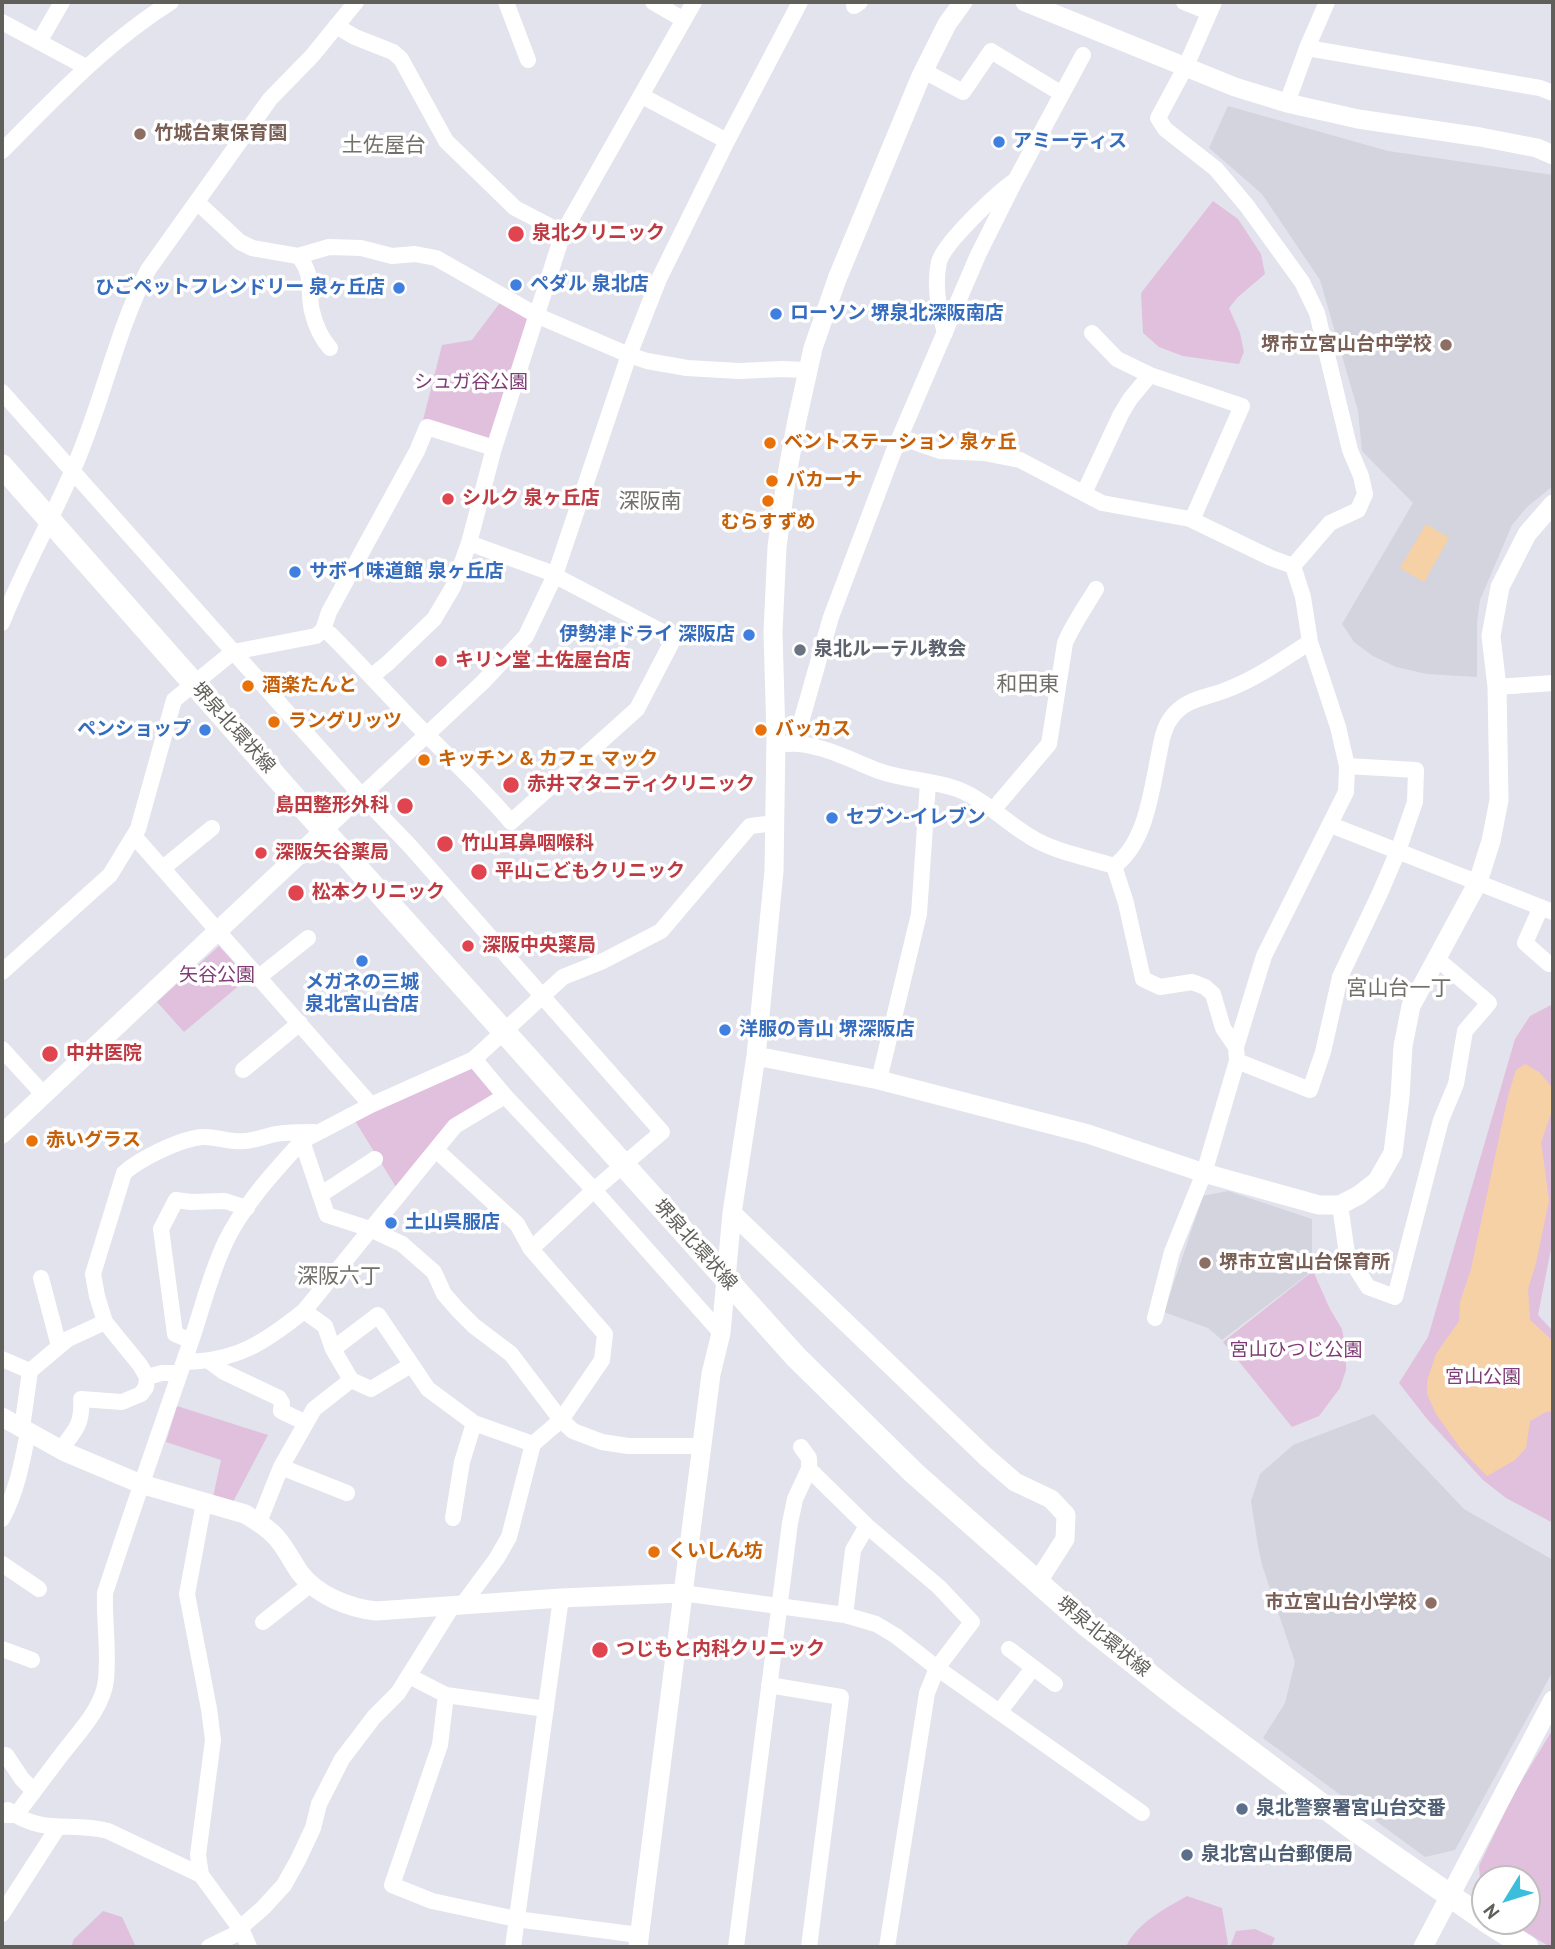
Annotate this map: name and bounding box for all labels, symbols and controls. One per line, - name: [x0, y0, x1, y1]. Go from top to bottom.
- place label: 竹城台東保育園: [154, 123, 287, 145]
- marker: 竹城台東保育園: [132, 126, 148, 142]
- place label: アミーティス: [1013, 131, 1127, 153]
- district label: 土佐屋台: [342, 133, 426, 159]
- marker: アミーティス: [991, 134, 1007, 150]
- place label: 泉北クリニック: [532, 223, 665, 245]
- marker: 泉北クリニック: [506, 224, 526, 244]
- place label: ペダル 泉北店: [530, 274, 649, 296]
- place label: ひごペットフレンドリー 泉ヶ丘店: [95, 277, 385, 299]
- marker: ペダル 泉北店: [508, 277, 524, 293]
- marker: ひごペットフレンドリー 泉ヶ丘店: [391, 280, 407, 296]
- place label: ローソン 堺泉北深阪南店: [790, 303, 1004, 325]
- marker: ローソン 堺泉北深阪南店: [768, 306, 784, 322]
- place label: 堺市立宮山台中学校: [1261, 334, 1432, 356]
- marker: 堺市立宮山台中学校: [1438, 337, 1454, 353]
- park label: シュガ谷公園: [414, 372, 528, 394]
- place label: ベントステーション 泉ヶ丘: [784, 432, 1017, 454]
- marker: ベントステーション 泉ヶ丘: [762, 435, 778, 451]
- place label: バカーナ: [786, 470, 862, 492]
- marker: バカーナ: [764, 473, 780, 489]
- place label: シルク 泉ヶ丘店: [462, 488, 600, 510]
- district label: 深阪南: [619, 489, 681, 515]
- marker: シルク 泉ヶ丘店: [440, 491, 456, 507]
- marker: むらすずめ: [760, 493, 776, 509]
- place label: むらすずめ: [721, 512, 815, 534]
- place label: サボイ味道館 泉ヶ丘店: [309, 561, 504, 583]
- marker: サボイ味道館 泉ヶ丘店: [287, 564, 303, 580]
- place label: 伊勢津ドライ 深阪店: [559, 624, 735, 646]
- marker: 伊勢津ドライ 深阪店: [741, 627, 757, 643]
- place label: 泉北ルーテル教会: [814, 639, 966, 661]
- marker: 泉北ルーテル教会: [792, 642, 808, 658]
- place label: キリン堂 土佐屋台店: [455, 650, 631, 672]
- marker: キリン堂 土佐屋台店: [433, 653, 449, 669]
- district label: 和田東: [997, 672, 1059, 698]
- place label: 酒楽たんと: [262, 675, 357, 697]
- street label: 堺泉北環状線: [186, 678, 280, 778]
- marker: 酒楽たんと: [240, 678, 256, 694]
- place label: ラングリッツ: [288, 711, 402, 733]
- marker: ラングリッツ: [266, 714, 282, 730]
- place label: ペンショップ: [77, 719, 191, 741]
- place label: バッカス: [775, 719, 851, 741]
- marker: ペンショップ: [197, 722, 213, 738]
- marker: バッカス: [753, 722, 769, 738]
- place label: キッチン & カフェ マック: [438, 749, 658, 771]
- marker: キッチン & カフェ マック: [416, 752, 432, 768]
- place label: 赤井マタニティクリニック: [527, 774, 755, 796]
- marker: 赤井マタニティクリニック: [501, 775, 521, 795]
- place label: 島田整形外科: [275, 795, 389, 817]
- marker: 島田整形外科: [395, 796, 415, 816]
- place label: セブン-イレブン: [846, 807, 986, 829]
- marker: セブン-イレブン: [824, 810, 840, 826]
- place label: 竹山耳鼻咽喉科: [461, 833, 594, 855]
- marker: 竹山耳鼻咽喉科: [435, 834, 455, 854]
- place label: 深阪矢谷薬局: [275, 842, 389, 864]
- marker: 深阪矢谷薬局: [253, 845, 269, 861]
- place label: 平山こどもクリニック: [495, 861, 685, 883]
- marker: 平山こどもクリニック: [469, 862, 489, 882]
- place label: 松本クリニック: [312, 882, 445, 904]
- marker: 松本クリニック: [286, 883, 306, 903]
- place label: 深阪中央薬局: [482, 935, 596, 957]
- marker: 深阪中央薬局: [460, 938, 476, 954]
- marker: メガネの三城 泉北宮山台店: [354, 953, 370, 969]
- park label: 矢谷公園: [179, 965, 255, 987]
- place label: メガネの三城 泉北宮山台店: [305, 972, 419, 1016]
- district label: 宮山台一丁: [1347, 976, 1451, 1002]
- place label: 洋服の青山 堺深阪店: [739, 1019, 915, 1041]
- marker: 洋服の青山 堺深阪店: [717, 1022, 733, 1038]
- place label: 中井医院: [66, 1043, 142, 1065]
- marker: 中井医院: [40, 1044, 60, 1064]
- place label: 赤いグラス: [46, 1130, 141, 1152]
- marker: 赤いグラス: [24, 1133, 40, 1149]
- street label: 堺泉北環状線: [648, 1195, 742, 1295]
- place label: 土山呉服店: [405, 1212, 500, 1234]
- marker: 土山呉服店: [383, 1215, 399, 1231]
- place label: 堺市立宮山台保育所: [1219, 1252, 1390, 1274]
- marker: 堺市立宮山台保育所: [1197, 1255, 1213, 1271]
- district label: 深阪六丁: [297, 1264, 381, 1290]
- park label: 宮山ひつじ公園: [1230, 1340, 1362, 1362]
- park label: 宮山公園: [1445, 1367, 1521, 1389]
- place label: くいしん坊: [668, 1541, 763, 1563]
- marker: くいしん坊: [646, 1544, 662, 1560]
- street label: 堺泉北環状線: [1052, 1592, 1154, 1682]
- place label: 市立宮山台小学校: [1265, 1592, 1417, 1614]
- marker: 市立宮山台小学校: [1423, 1595, 1439, 1611]
- place label: つじもと内科クリニック: [616, 1639, 825, 1661]
- marker: つじもと内科クリニック: [590, 1640, 610, 1660]
- place label: 泉北警察署宮山台交番: [1256, 1798, 1446, 1820]
- marker: 泉北警察署宮山台交番: [1234, 1801, 1250, 1817]
- place label: 泉北宮山台郵便局: [1201, 1844, 1353, 1866]
- marker: 泉北宮山台郵便局: [1179, 1847, 1195, 1863]
- north arrow: [1471, 1865, 1541, 1935]
- text: N: [1478, 1899, 1504, 1924]

